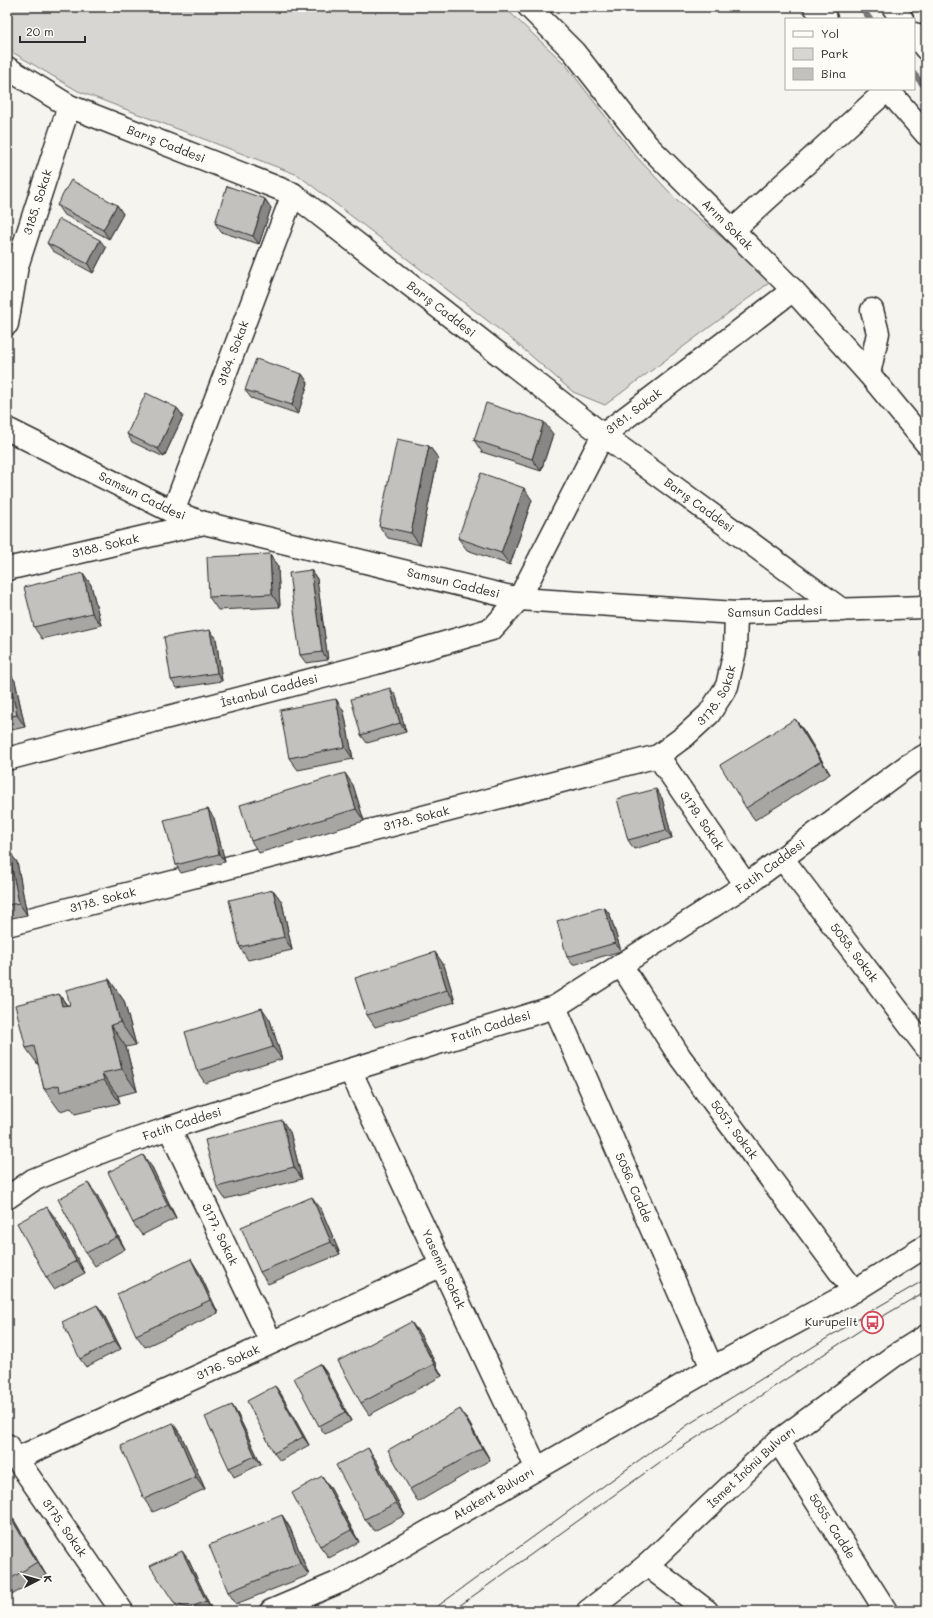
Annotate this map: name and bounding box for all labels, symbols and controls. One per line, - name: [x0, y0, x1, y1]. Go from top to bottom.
- scale bar: [20, 18, 85, 44]
- legend: [785, 18, 915, 90]
- text: 20 m: [26, 23, 54, 39]
- text: Yol: [821, 25, 839, 41]
- text: Park: [821, 45, 848, 61]
- text: Bina: [821, 65, 846, 81]
- street label: Barış Caddesi: [125, 121, 208, 166]
- street label: 3185. Sokak: [19, 167, 55, 237]
- street label: Arım Sokak: [699, 195, 757, 253]
- street label: Barış Caddesi: [404, 277, 479, 340]
- street label: 3184. Sokak: [213, 318, 252, 387]
- street label: 3181. Sokak: [602, 384, 665, 437]
- street label: Samsun Caddesi: [96, 467, 188, 523]
- street label: Barış Caddesi: [661, 474, 738, 535]
- street label: 3188. Sokak: [70, 529, 140, 561]
- street label: Samsun Caddesi: [406, 563, 502, 601]
- street label: Samsun Caddesi: [727, 601, 823, 620]
- street label: 3178. Sokak: [693, 664, 738, 728]
- street label: İstanbul Caddesi: [219, 669, 319, 710]
- street label: 3179. Sokak: [677, 787, 728, 852]
- street label: 3178. Sokak: [381, 801, 451, 834]
- street label: Fatih Caddesi: [732, 835, 808, 897]
- street label: 3178. Sokak: [68, 883, 137, 915]
- street label: 5058. Sokak: [827, 919, 883, 985]
- street label: Fatih Caddesi: [449, 1006, 532, 1045]
- street label: 5057. Sokak: [708, 1096, 762, 1162]
- street label: Fatih Caddesi: [140, 1103, 223, 1144]
- street label: 5056. Cadde: [612, 1150, 657, 1225]
- street label: 3177. Sokak: [199, 1200, 242, 1268]
- street label: Yasemin Sokak: [419, 1226, 470, 1311]
- bus stop icon: Kurupelit: [860, 1309, 886, 1335]
- place label: Kurupelit: [805, 1313, 858, 1329]
- street label: 3176. Sokak: [193, 1340, 262, 1383]
- street label: İsmet İnönü Bulvarı: [703, 1422, 798, 1511]
- street label: Atakent Bulvarı: [450, 1463, 537, 1523]
- street label: 5055. Cadde: [806, 1490, 860, 1561]
- street label: 3175. Sokak: [40, 1495, 91, 1560]
- north arrow: [18, 1560, 58, 1600]
- text: K: [41, 1575, 56, 1583]

